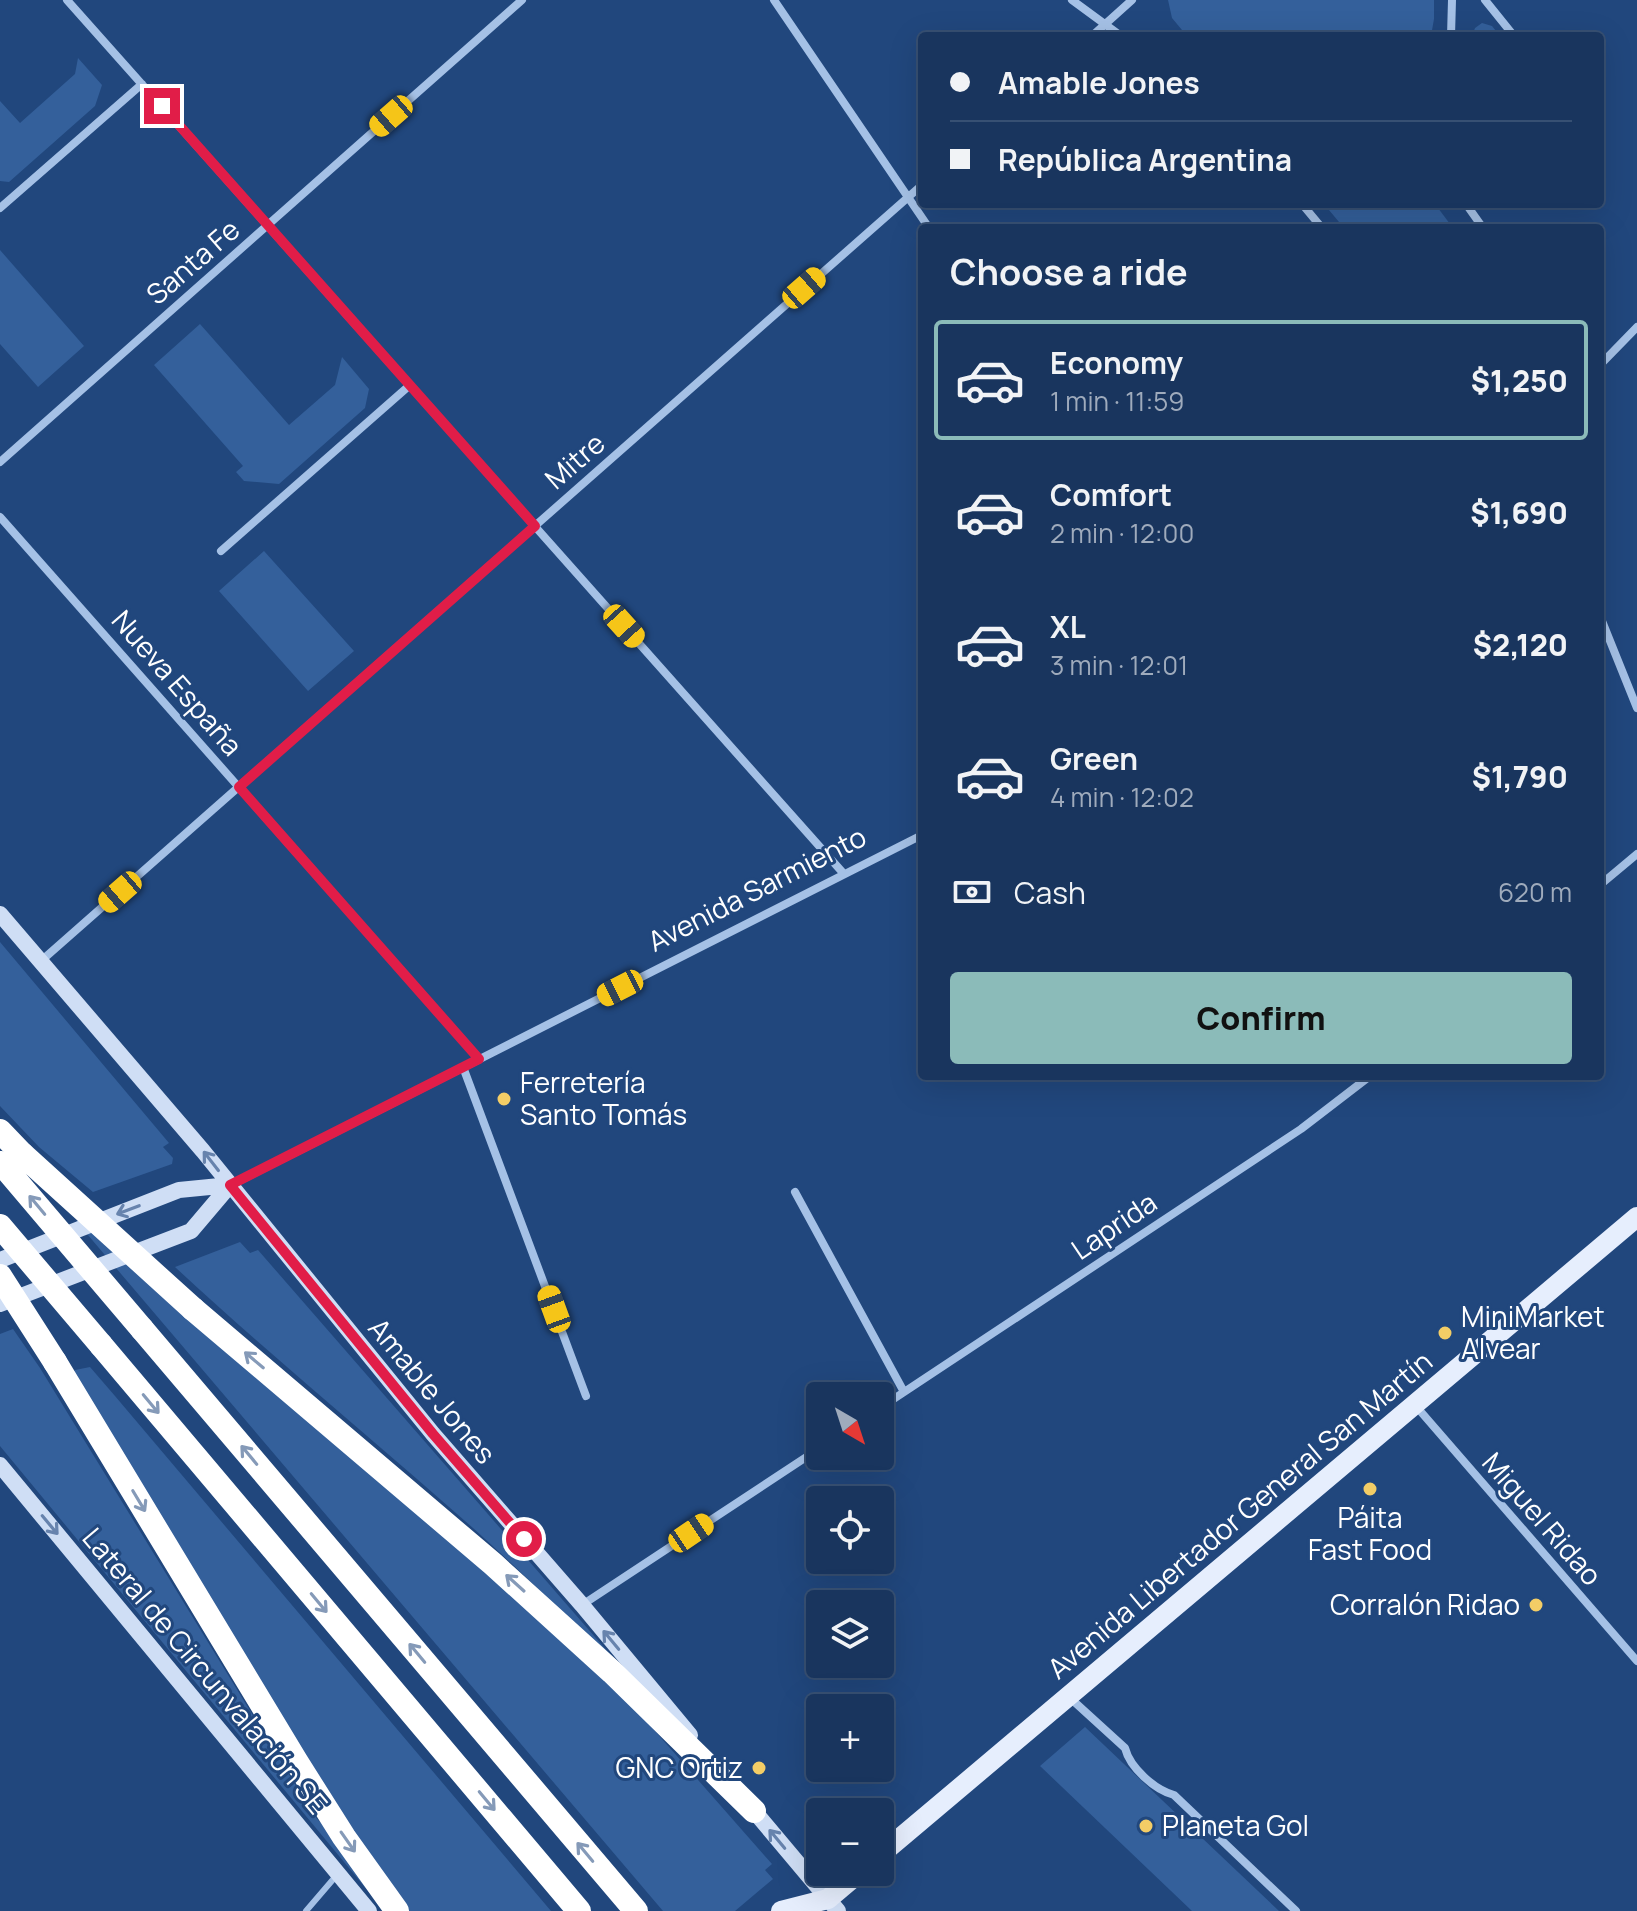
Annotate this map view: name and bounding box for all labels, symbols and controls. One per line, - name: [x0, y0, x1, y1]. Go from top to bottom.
- text: Amable Jones: [998, 62, 1200, 103]
- route end: [144, 88, 180, 124]
- car: [365, 91, 417, 141]
- text: República Argentina: [998, 139, 1292, 180]
- street label: Santa Fe: [138, 210, 247, 312]
- text: Choose a ride: [950, 247, 1188, 296]
- car: [778, 263, 830, 313]
- text: Economy: [1050, 342, 1183, 383]
- icon: car: [954, 344, 1026, 416]
- text: $1,250: [1471, 360, 1568, 401]
- text: 1 min · 11:59: [1050, 383, 1184, 419]
- street label: Mitre: [536, 424, 612, 497]
- text: Comfort: [1050, 474, 1172, 515]
- icon: car: [954, 476, 1026, 548]
- text: $1,690: [1470, 492, 1568, 533]
- text: 2 min · 12:00: [1050, 515, 1194, 551]
- car: [599, 600, 649, 652]
- street label: Nueva España: [104, 602, 252, 763]
- text: XL: [1050, 606, 1086, 647]
- icon: car: [954, 608, 1026, 680]
- text: $2,120: [1473, 624, 1568, 665]
- text: 3 min · 12:01: [1050, 647, 1188, 683]
- text: Green: [1050, 738, 1138, 779]
- icon: car: [954, 740, 1026, 812]
- text: $1,790: [1472, 756, 1568, 797]
- text: 4 min · 12:02: [1050, 779, 1194, 815]
- street label: Avenida Sarmiento: [641, 817, 872, 960]
- car: [94, 867, 146, 917]
- icon: cash: [950, 870, 994, 914]
- text: Cash: [1014, 872, 1086, 913]
- text: 620 m: [1498, 874, 1572, 910]
- car: [593, 966, 647, 1010]
- button: Confirm: [950, 972, 1572, 1064]
- place label: Ferretería Santo Tomás: [520, 1063, 687, 1133]
- marker: Ferretería Santo Tomás: [495, 1090, 513, 1108]
- one-way arrow: [202, 1151, 220, 1172]
- street label: Laprida: [1063, 1183, 1164, 1268]
- one-way arrow: [28, 1196, 46, 1216]
- one-way arrow: [116, 1204, 141, 1218]
- car: [535, 1282, 573, 1336]
- place label: MiniMarket Alvear: [1461, 1297, 1605, 1367]
- street label: Amable Jones: [361, 1309, 505, 1471]
- marker: MiniMarket Alvear: [1436, 1324, 1454, 1342]
- street label: Avenida Libertador General San Martín: [1039, 1342, 1440, 1687]
- one-way arrow: [244, 1351, 265, 1369]
- north arrow: [806, 1382, 894, 1470]
- map controls: [806, 1382, 894, 1886]
- one-way arrow: [142, 1394, 160, 1414]
- street label: Miguel Ridao: [1474, 1444, 1611, 1593]
- one-way arrow: [240, 1445, 258, 1466]
- marker: Páita Fast Food: [1361, 1480, 1379, 1498]
- button: locate: [806, 1486, 894, 1574]
- one-way arrow: [132, 1489, 148, 1512]
- place label: Páita Fast Food: [1308, 1498, 1432, 1568]
- car: [664, 1510, 718, 1556]
- one-way arrow: [41, 1515, 59, 1535]
- street label: Lateral de Circunvalación SE: [75, 1519, 337, 1821]
- route start: [506, 1521, 542, 1557]
- one-way arrow: [506, 1575, 526, 1593]
- place label: Corralón Ridao: [1330, 1585, 1520, 1623]
- button: layers: [806, 1590, 894, 1678]
- one-way arrow: [310, 1592, 328, 1612]
- marker: Corralón Ridao: [1527, 1596, 1545, 1614]
- one-way arrow: [602, 1630, 620, 1650]
- one-way arrow: [408, 1644, 426, 1664]
- button: +: [806, 1694, 894, 1782]
- place label: GNC Ortiz: [616, 1748, 743, 1786]
- marker: GNC Ortiz: [750, 1759, 768, 1777]
- one-way arrow: [478, 1791, 496, 1811]
- button: −: [806, 1798, 894, 1886]
- place label: Planeta Gol: [1162, 1806, 1309, 1844]
- marker: Planeta Gol: [1137, 1817, 1155, 1835]
- one-way arrow: [340, 1830, 356, 1853]
- one-way arrow: [768, 1830, 786, 1850]
- one-way arrow: [576, 1842, 594, 1862]

